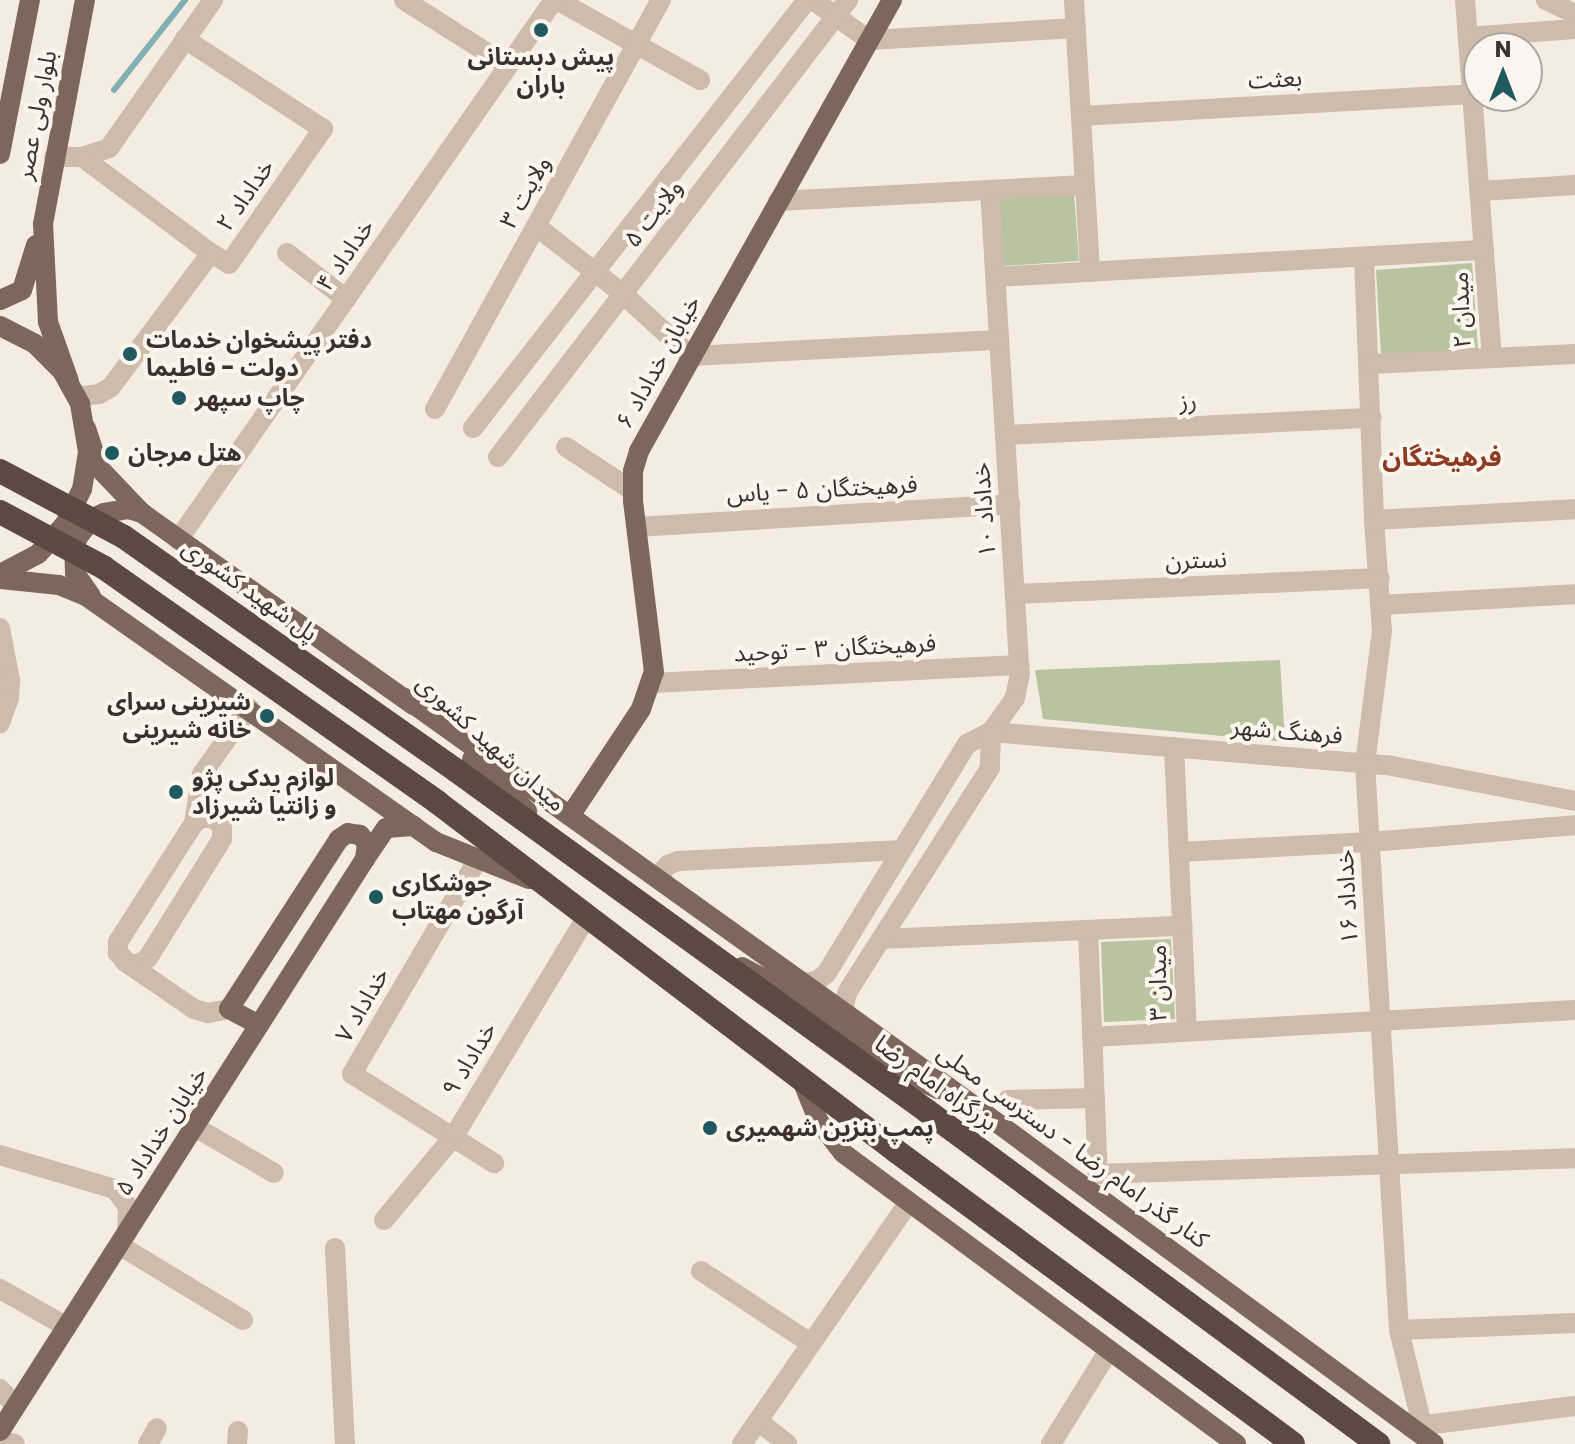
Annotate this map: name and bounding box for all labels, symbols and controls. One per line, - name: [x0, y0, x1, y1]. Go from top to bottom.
- marker: پیش دبستانی باران: [532, 21, 550, 39]
- north arrow: [1463, 32, 1543, 112]
- text: N: [1495, 34, 1511, 65]
- place label: پیش دبستانی باران: [468, 43, 614, 99]
- street label: بلوار ولی عصر: [9, 48, 63, 182]
- street label: بعثت: [1247, 63, 1303, 95]
- street label: ولایت ۳: [493, 151, 557, 233]
- street label: خداداد ۲: [210, 153, 280, 237]
- street label: ولایت ۵: [618, 173, 688, 253]
- street label: خداداد ۴: [310, 213, 380, 297]
- street label: میدان ۲: [1445, 271, 1477, 349]
- street label: خیابان خداداد ۶: [610, 290, 706, 434]
- place label: دفتر پیشخوان خدمات دولت - فاطیما: [146, 326, 372, 382]
- marker: دفتر پیشخوان خدمات دولت - فاطیما: [121, 345, 139, 363]
- place label: چاپ سپهر: [195, 384, 305, 412]
- street label: رز: [1178, 386, 1198, 416]
- marker: چاپ سپهر: [170, 389, 188, 407]
- place label: هتل مرجان: [128, 439, 242, 467]
- district label: فرهیختگان: [1382, 442, 1502, 474]
- marker: هتل مرجان: [103, 444, 121, 462]
- street label: خداداد ۱۰: [966, 462, 1002, 558]
- street label: فرهیختگان ۵ - یاس: [726, 470, 918, 508]
- street label: پل شهید کشوری: [177, 533, 323, 647]
- street label: نسترن: [1165, 545, 1227, 575]
- street label: فرهیختگان ۳ - توحید: [733, 628, 937, 668]
- street label: میدان شهید کشوری: [411, 669, 571, 817]
- place label: شیرینی سرای خانه شیرینی: [107, 688, 251, 744]
- marker: شیرینی سرای خانه شیرینی: [258, 707, 276, 725]
- street label: فرهنگ شهر: [1230, 712, 1344, 750]
- place label: لوازم یدکی پژو و زانتیا شیرزاد: [192, 764, 336, 820]
- marker: لوازم یدکی پژو و زانتیا شیرزاد: [167, 783, 185, 801]
- street label: خداداد ۱۶: [1330, 849, 1364, 945]
- place label: جوشکاری آرگون مهتاب: [392, 869, 523, 925]
- marker: جوشکاری آرگون مهتاب: [367, 888, 385, 906]
- street label: میدان ۳: [1144, 945, 1172, 1021]
- street label: خداداد ۷: [329, 963, 395, 1047]
- street label: خداداد ۹: [436, 1017, 502, 1101]
- street label: بزرگراه امام رضا: [869, 1029, 1003, 1137]
- street label: کنار گذر امام رضا - دسترسی محلی: [932, 1038, 1214, 1254]
- street label: خیابان خداداد ۵: [109, 1061, 213, 1201]
- place label: پمپ بنزین شهمیری: [726, 1114, 934, 1142]
- marker: پمپ بنزین شهمیری: [701, 1119, 719, 1137]

